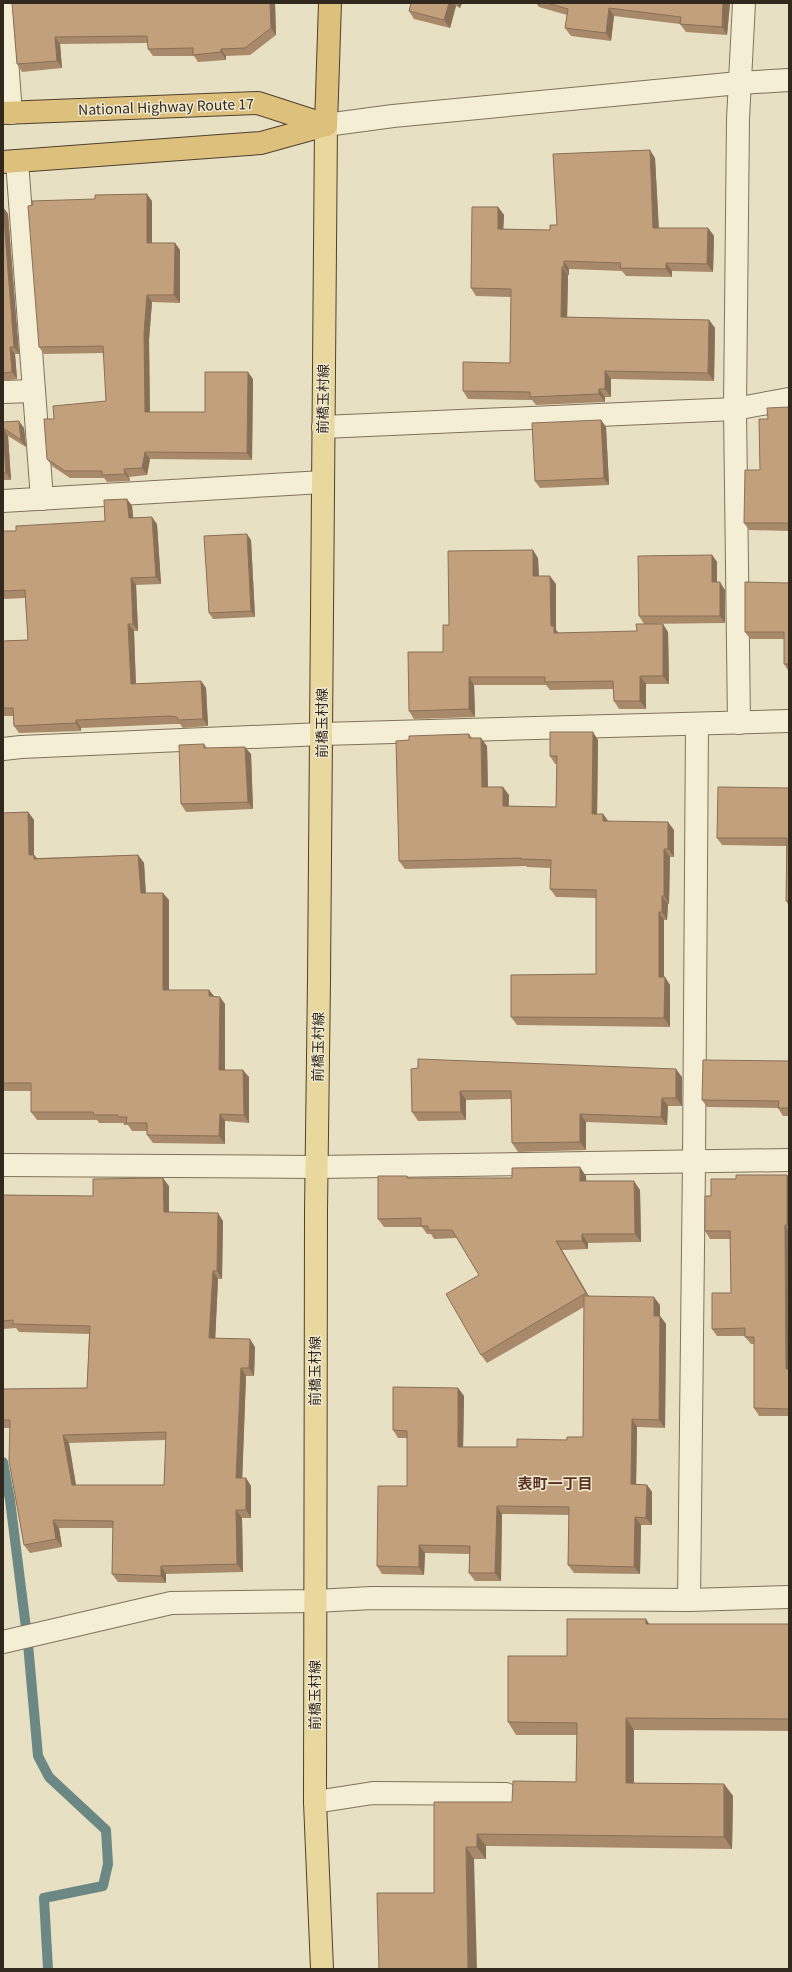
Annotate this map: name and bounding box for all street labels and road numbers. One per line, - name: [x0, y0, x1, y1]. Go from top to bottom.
- street label: National Highway Route 17: [78, 93, 254, 119]
- street label: 前橋玉村線: [311, 364, 333, 434]
- street label: 前橋玉村線: [311, 688, 331, 758]
- street label: 前橋玉村線: [306, 1012, 328, 1082]
- street label: 前橋玉村線: [304, 1336, 324, 1406]
- street label: 前橋玉村線: [304, 1660, 324, 1730]

